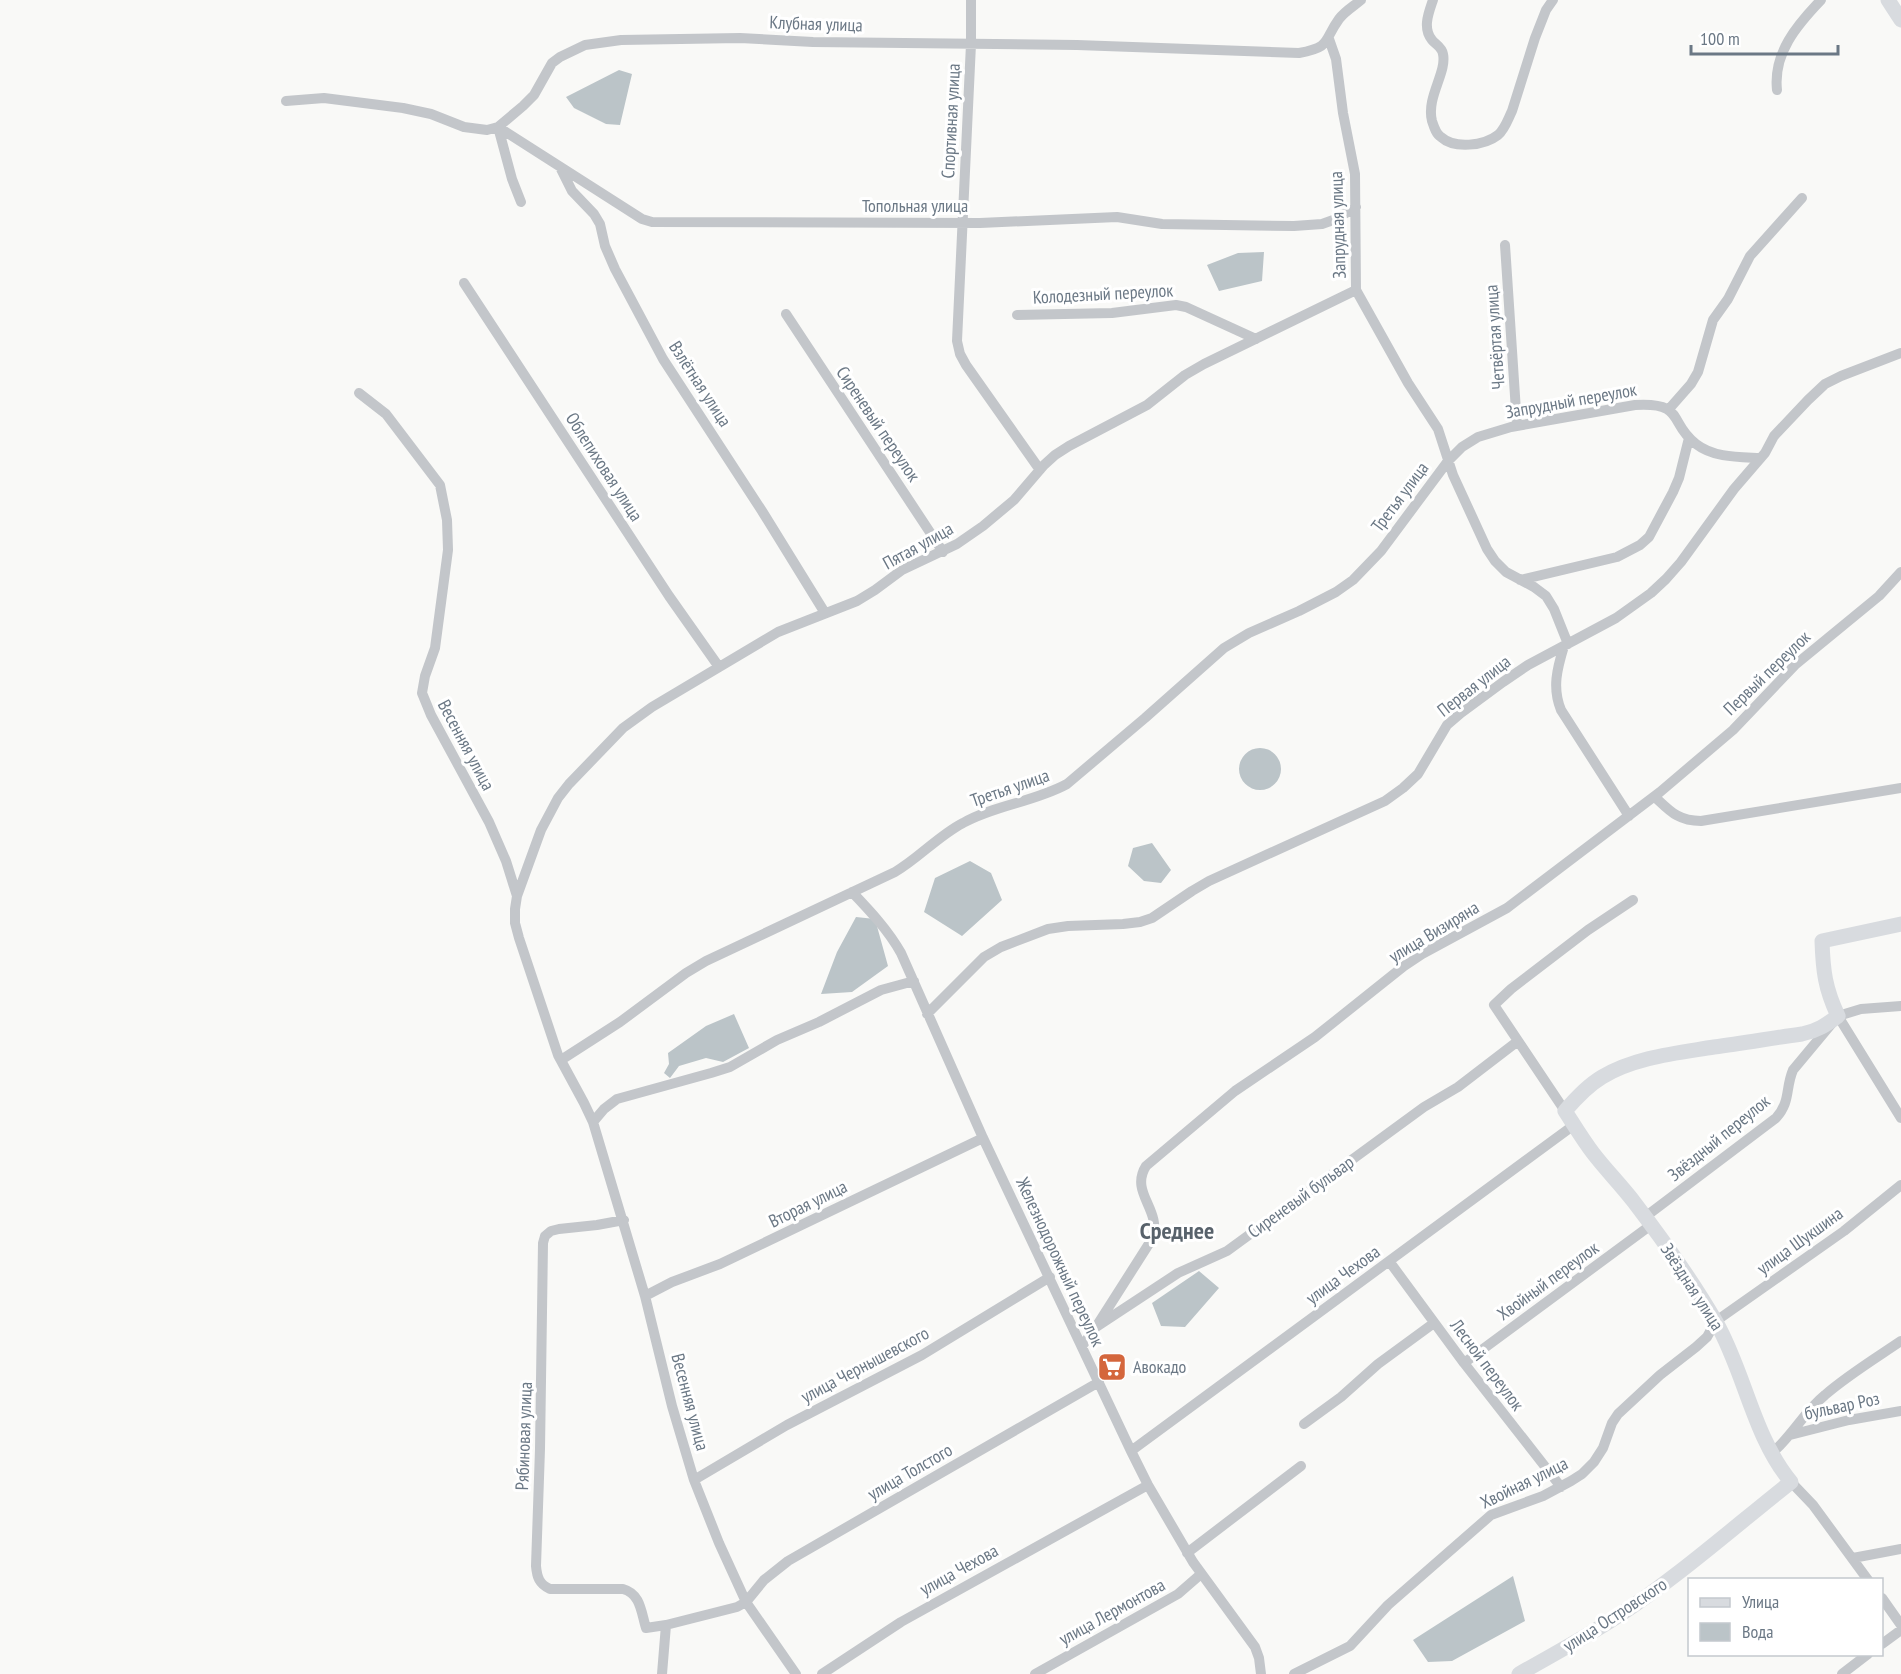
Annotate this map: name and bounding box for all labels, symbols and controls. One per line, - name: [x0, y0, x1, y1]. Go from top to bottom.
- street label: Клубная улица: [769, 10, 863, 37]
- scale bar: [1691, 18, 1838, 56]
- text: 100 m: [1700, 27, 1740, 50]
- street label: Спортивная улица: [936, 63, 965, 179]
- street label: Запрудная улица: [1324, 171, 1351, 279]
- street label: Топольная улица: [862, 194, 968, 217]
- street label: Колодезный переулок: [1032, 278, 1174, 309]
- street label: Четвёртая улица: [1479, 284, 1510, 390]
- street label: Взлётная улица: [664, 336, 737, 431]
- street label: Сиреневый переулок: [831, 362, 925, 486]
- street label: Запрудный переулок: [1504, 378, 1638, 423]
- street label: Облепиховая улица: [561, 408, 648, 525]
- street label: Третья улица: [1366, 457, 1433, 536]
- street label: Пятая улица: [879, 517, 957, 574]
- street label: Первый переулок: [1718, 625, 1815, 720]
- street label: Первая улица: [1432, 650, 1515, 721]
- street label: Весенняя улица: [433, 695, 500, 794]
- street label: Третья улица: [967, 763, 1052, 812]
- street label: улица Визиряна: [1384, 896, 1483, 967]
- street label: Звёздный переулок: [1663, 1089, 1774, 1186]
- street label: Сиреневый бульвар: [1243, 1150, 1359, 1243]
- street label: Железнодорожный переулок: [1011, 1173, 1110, 1350]
- street label: Вторая улица: [765, 1175, 851, 1232]
- street label: улица Шукшина: [1752, 1202, 1847, 1279]
- district label: Среднее: [1140, 1215, 1214, 1246]
- street label: Хвойный переулок: [1492, 1236, 1603, 1325]
- street label: Звёздная улица: [1656, 1239, 1729, 1335]
- street label: улица Чехова: [1301, 1240, 1384, 1309]
- street label: Лесной переулок: [1445, 1314, 1529, 1415]
- street label: улица Чернышевского: [797, 1321, 933, 1408]
- street label: Весенняя улица: [666, 1351, 714, 1453]
- supermarket icon: Авокадо: [1096, 1351, 1128, 1383]
- place label: Авокадо: [1133, 1355, 1187, 1378]
- street label: Рябиновая улица: [510, 1381, 537, 1491]
- street label: бульвар Роз: [1802, 1386, 1881, 1425]
- street label: улица Толстого: [863, 1438, 956, 1505]
- street label: Хвойная улица: [1476, 1451, 1571, 1514]
- street label: улица Чехова: [916, 1539, 1002, 1600]
- street label: улица Островского: [1558, 1572, 1671, 1657]
- street label: улица Лермонтова: [1055, 1573, 1169, 1650]
- legend: [1688, 1578, 1883, 1656]
- text: Улица: [1742, 1590, 1779, 1613]
- text: Вода: [1742, 1620, 1773, 1643]

